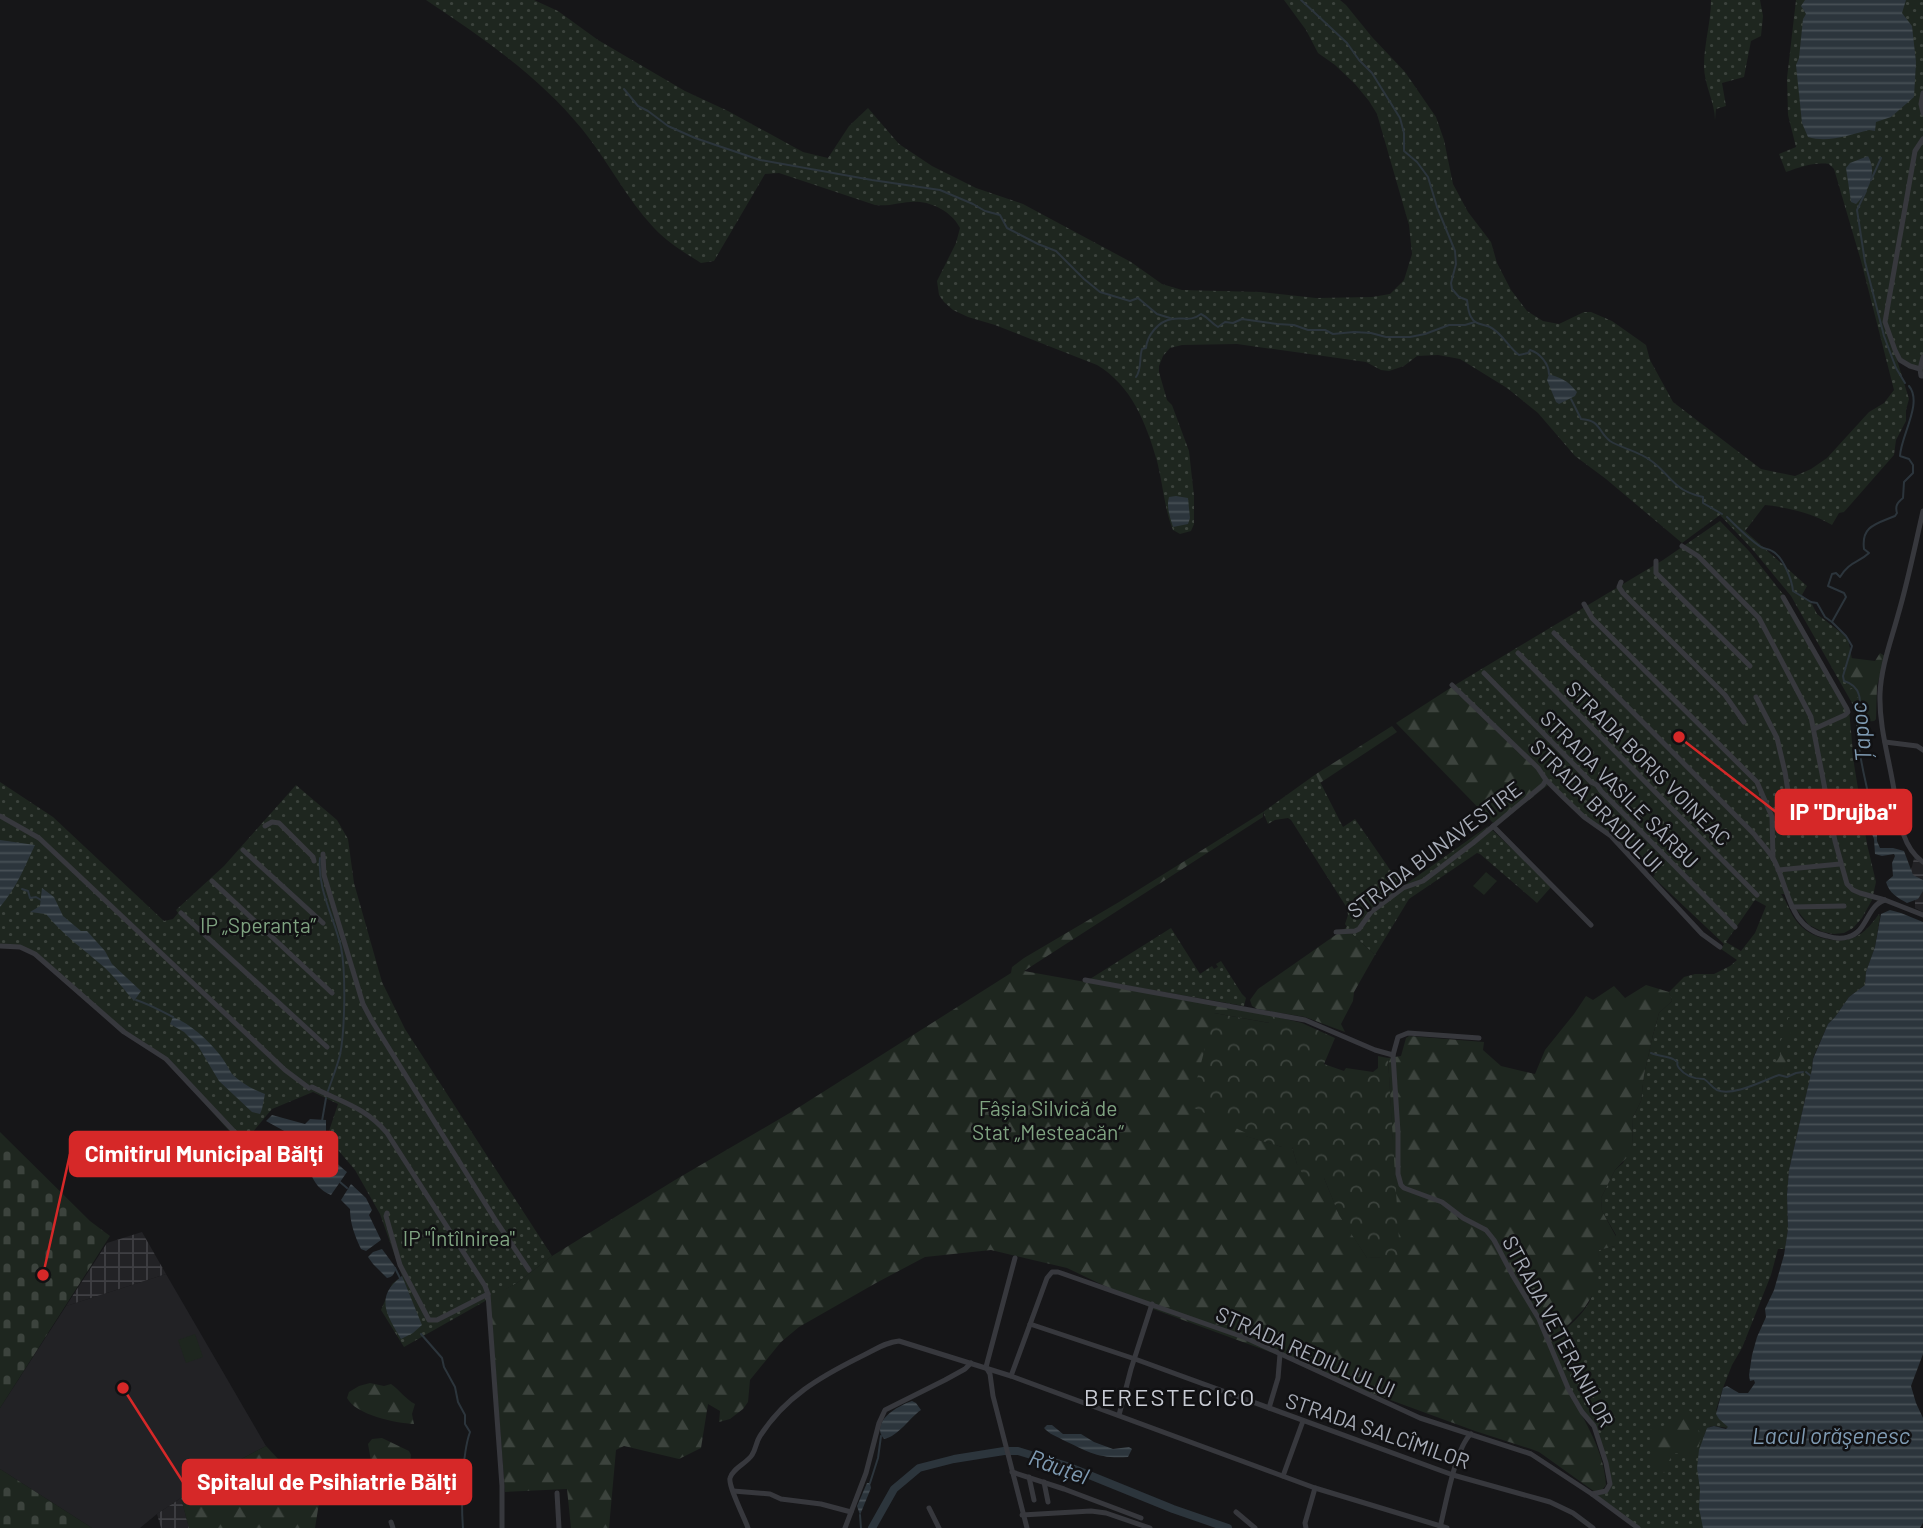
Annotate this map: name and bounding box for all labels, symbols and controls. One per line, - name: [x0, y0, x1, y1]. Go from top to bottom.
- street label: STRADA BORIS VOINEAC: [1561, 675, 1737, 851]
- water label: Țapoc: [1843, 701, 1877, 763]
- street label: STRADA VASILE SÂRBU: [1536, 705, 1704, 873]
- street label: STRADA BRADULUI: [1526, 734, 1668, 876]
- street label: STRADA BUNAVESTIRE: [1342, 775, 1526, 923]
- callout: IP "Drujba": [1776, 790, 1911, 834]
- text: IP "Drujba": [1790, 797, 1896, 825]
- park label: IP „Speranța”: [200, 912, 316, 937]
- park label: Fâșia Silvică de Stat „Mesteacăn“: [972, 1095, 1124, 1144]
- callout: Cimitirul Municipal Bălţi: [70, 1132, 337, 1176]
- text: Cimitirul Municipal Bălţi: [85, 1139, 323, 1167]
- park label: IP "Întîlnirea": [403, 1225, 515, 1250]
- street label: STRADA VETERANILOR: [1498, 1231, 1620, 1431]
- street label: STRADA REDIULULUI: [1212, 1300, 1400, 1402]
- district label: BERESTECICO: [1084, 1382, 1256, 1411]
- street label: STRADA SALCÎMILOR: [1283, 1387, 1473, 1473]
- water label: Lacul orăşenesc: [1752, 1421, 1911, 1449]
- water label: Răuțel: [1025, 1442, 1093, 1490]
- callout: Spitalul de Psihiatrie Bălți: [183, 1460, 471, 1504]
- text: Spitalul de Psihiatrie Bălți: [197, 1467, 457, 1495]

